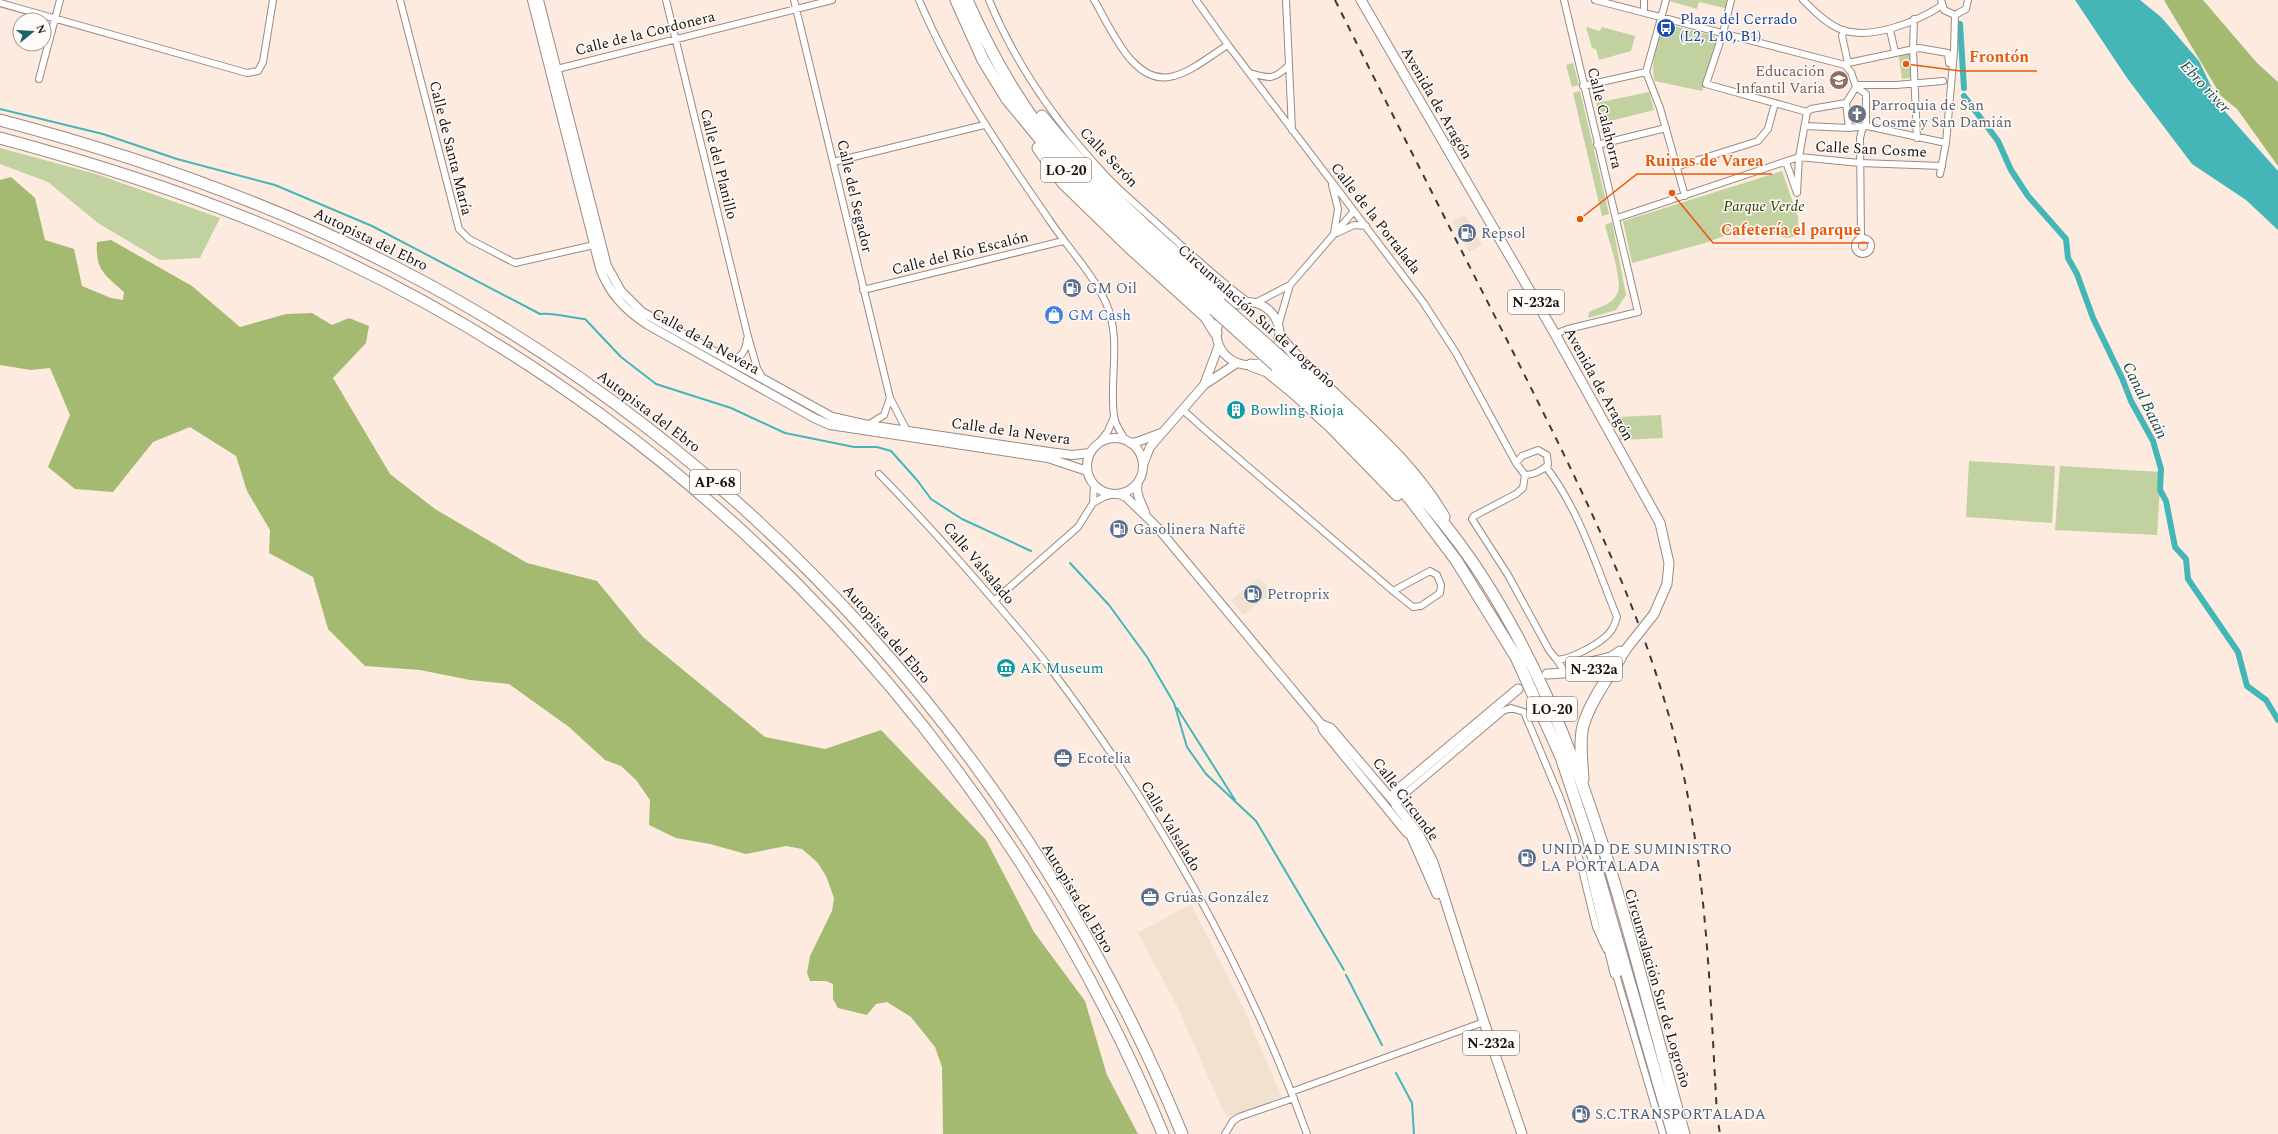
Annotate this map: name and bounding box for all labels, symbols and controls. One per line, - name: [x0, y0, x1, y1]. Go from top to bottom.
- street label: Calle de la Cordonera: [573, 5, 718, 62]
- place label: Plaza del Cerrado (L2, L10, B1): [1680, 8, 1797, 48]
- north arrow: [12, 12, 52, 52]
- bus stop icon: Plaza del Cerrado (L2, L10, B1): [1655, 17, 1677, 39]
- text: N: [32, 22, 51, 36]
- street label: Avenida de Aragón: [1395, 43, 1478, 164]
- callout: Frontón: [1961, 43, 2037, 71]
- text: Frontón: [1969, 45, 2029, 69]
- water label: Ebro river: [2174, 55, 2236, 119]
- place label: Educación Infantil Varia: [1735, 60, 1826, 100]
- street label: Calle Calahorra: [1581, 65, 1628, 172]
- school or university icon: Educación Infantil Varia: [1828, 69, 1850, 91]
- street label: Calle de Santa María: [423, 78, 479, 218]
- place label: Parroquia de San Cosme y San Damián: [1871, 94, 2012, 134]
- church icon: Parroquia de San Cosme y San Damián: [1846, 103, 1868, 125]
- street label: Calle del Planillo: [694, 106, 743, 222]
- street label: Calle Serón: [1074, 122, 1144, 193]
- street label: Calle San Cosme: [1815, 135, 1927, 164]
- street label: Calle del Segador: [830, 137, 879, 255]
- callout: Ruinas de Varea: [1637, 146, 1772, 174]
- text: Ruinas de Varea: [1644, 149, 1764, 173]
- road number: LO-20: [1041, 158, 1091, 182]
- street label: Calle de la Portalada: [1325, 158, 1427, 280]
- park label: Parque Verde: [1723, 195, 1805, 218]
- street label: Autopista del Ebro: [310, 202, 432, 277]
- callout: Cafetería el parque: [1713, 215, 1869, 243]
- text: Cafetería el parque: [1721, 218, 1861, 242]
- fuel station icon: Repsol: [1456, 222, 1478, 244]
- place label: Repsol: [1481, 222, 1526, 245]
- street label: Calle del Río Escalón: [889, 225, 1031, 282]
- street label: Circunvalación Sur de Logroño: [1172, 239, 1341, 394]
- fuel station icon: GM Oil: [1061, 277, 1083, 299]
- place label: GM Oil: [1086, 277, 1137, 300]
- road number: N-232a: [1508, 290, 1564, 314]
- street label: Calle de la Nevera: [648, 302, 764, 381]
- shop icon: GM Cash: [1043, 304, 1065, 326]
- place label: GM Cash: [1068, 304, 1131, 327]
- street label: Avenida de Aragón: [1558, 323, 1639, 446]
- water label: Canal Batán: [2116, 358, 2174, 443]
- street label: Autopista del Ebro: [592, 365, 705, 458]
- building icon: Bowling Rioja: [1225, 399, 1247, 421]
- place label: Bowling Rioja: [1250, 399, 1345, 422]
- street label: Calle de la Nevera: [950, 412, 1073, 451]
- road number: AP-68: [690, 470, 740, 494]
- street label: Calle Valsalado: [937, 517, 1020, 610]
- fuel station icon: Gasolinera Naftë: [1108, 518, 1130, 540]
- place label: Gasolinera Naftë: [1133, 518, 1245, 541]
- street label: Autopista del Ebro: [837, 580, 936, 689]
- fuel station icon: Petroprix: [1242, 583, 1264, 605]
- place label: Petroprix: [1267, 583, 1330, 606]
- museum icon: AK Museum: [995, 657, 1017, 679]
- place label: AK Museum: [1020, 657, 1104, 680]
- road number: N-232a: [1566, 657, 1622, 681]
- road number: LO-20: [1527, 697, 1577, 721]
- office icon: Ecotelia: [1052, 747, 1074, 769]
- place label: Ecotelia: [1077, 747, 1132, 770]
- street label: Calle Circunde: [1366, 753, 1445, 846]
- street label: Calle Valsalado: [1134, 777, 1207, 876]
- place label: UNIDAD DE SUMINISTRO LA PORTALADA: [1541, 838, 1732, 878]
- street label: Autopista del Ebro: [1036, 839, 1120, 958]
- fuel station icon: UNIDAD DE SUMINISTRO LA PORTALADA: [1516, 847, 1538, 869]
- office icon: Grúas González: [1139, 886, 1161, 908]
- place label: Grúas González: [1164, 886, 1269, 909]
- street label: Circunvalación Sur de Logroño: [1618, 886, 1697, 1090]
- road number: N-232a: [1463, 1031, 1519, 1055]
- fuel station icon: S.C.TRANSPORTALADA: [1570, 1103, 1592, 1125]
- place label: S.C.TRANSPORTALADA: [1595, 1103, 1766, 1126]

